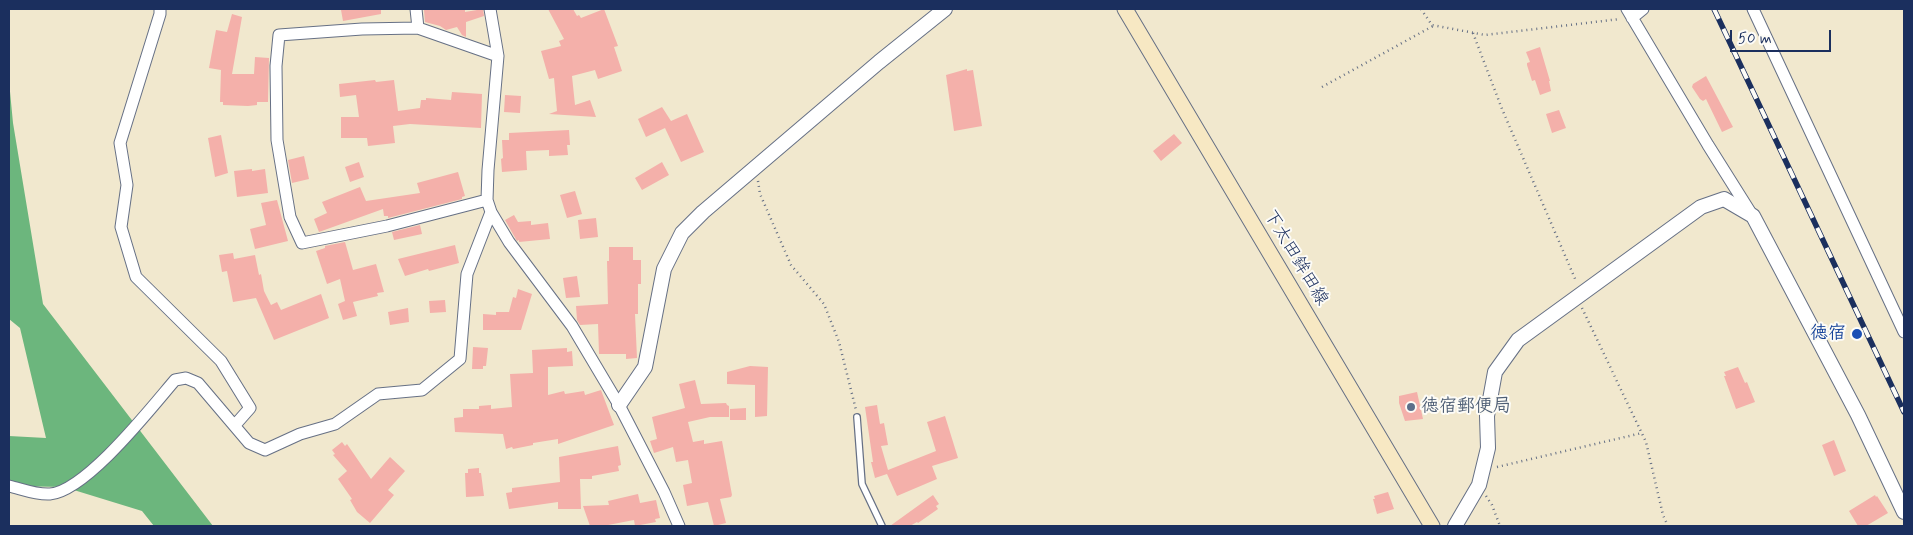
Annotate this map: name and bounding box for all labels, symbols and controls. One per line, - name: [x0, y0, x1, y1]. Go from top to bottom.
- scale bar: [1733, 20, 1834, 52]
- text: 50 m: [1738, 29, 1772, 49]
- street label: 下太田鉾田線: [1258, 206, 1332, 310]
- place label: 徳宿: [1810, 323, 1846, 345]
- marker: 徳宿: [1850, 327, 1864, 341]
- place label: 徳宿郵便局: [1421, 396, 1511, 418]
- marker: 徳宿郵便局: [1405, 401, 1417, 413]

